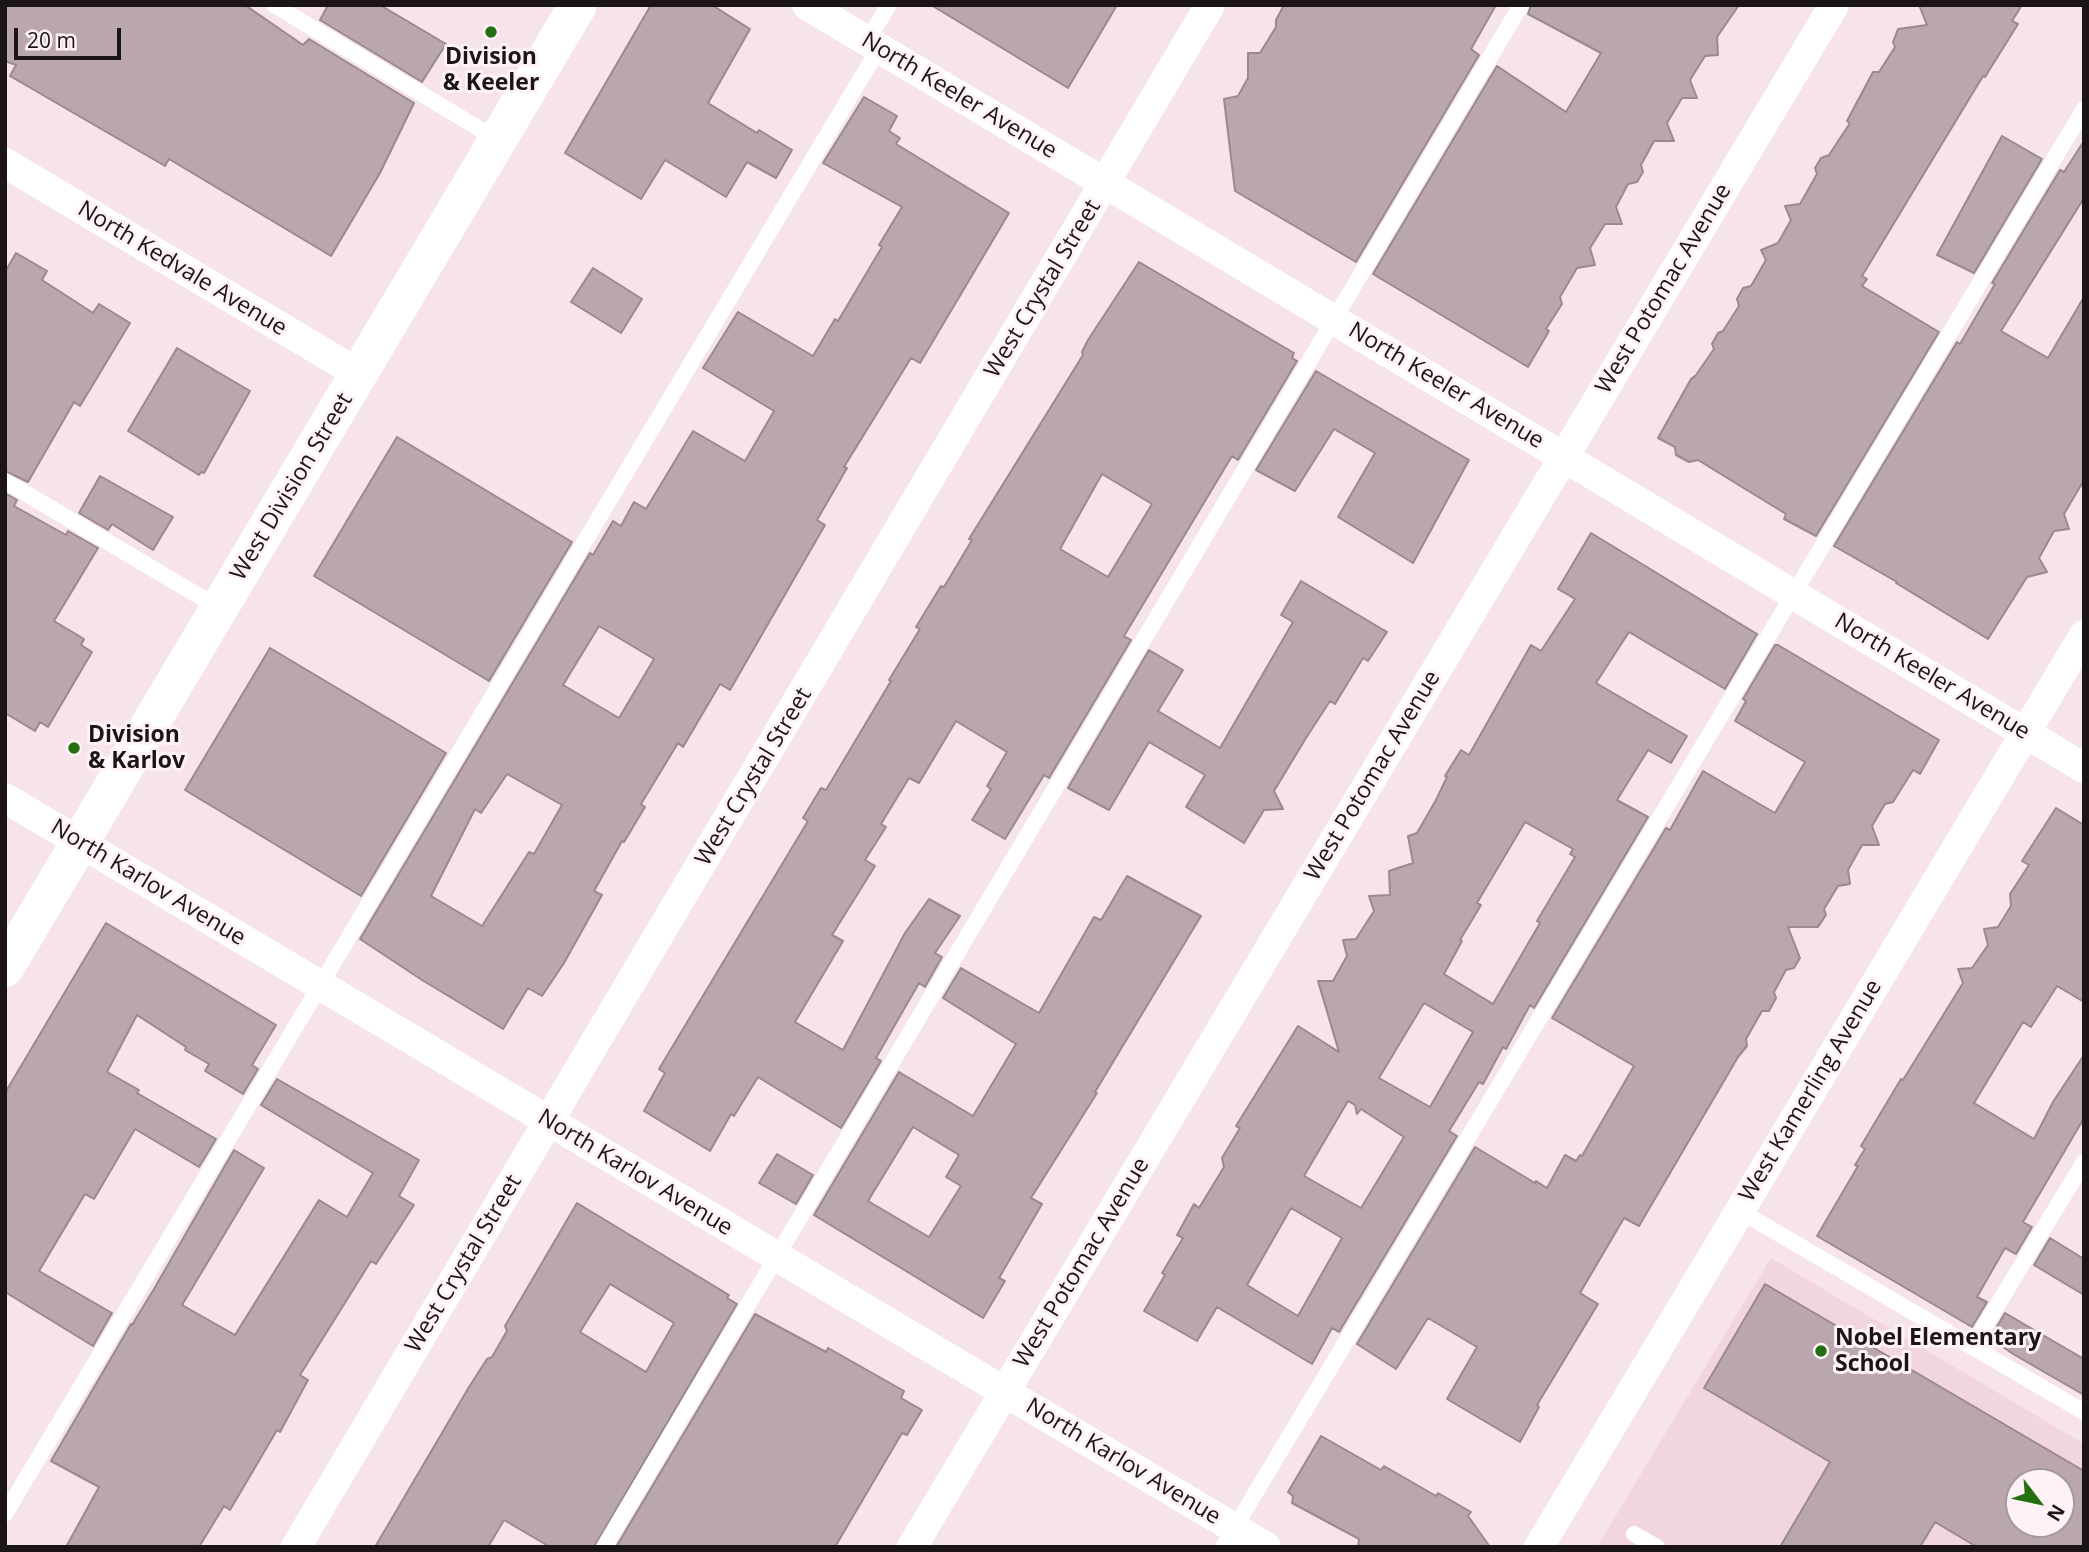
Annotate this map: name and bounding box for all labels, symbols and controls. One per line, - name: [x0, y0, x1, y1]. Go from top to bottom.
- scale bar: [18, 14, 124, 58]
- marker: Division & Keeler: [483, 24, 499, 40]
- text: 20 m: [27, 26, 76, 54]
- street label: North Keeler Avenue: [856, 27, 1062, 165]
- place label: Division & Keeler: [443, 43, 539, 97]
- street label: West Potomac Avenue: [1590, 179, 1738, 399]
- street label: West Crystal Street: [979, 195, 1107, 383]
- street label: North Kedvale Avenue: [72, 196, 292, 342]
- street label: North Keeler Avenue: [1343, 317, 1549, 455]
- street label: West Division Street: [225, 388, 359, 586]
- street label: North Keeler Avenue: [1829, 608, 2035, 746]
- street label: West Potomac Avenue: [1299, 666, 1447, 886]
- street label: West Crystal Street: [690, 683, 818, 871]
- place label: Division & Karlov: [88, 721, 185, 775]
- marker: Division & Karlov: [66, 740, 82, 756]
- street label: North Karlov Avenue: [46, 814, 250, 952]
- street label: West Kamerling Avenue: [1734, 975, 1888, 1207]
- street label: North Karlov Avenue: [533, 1104, 737, 1242]
- street label: West Potomac Avenue: [1008, 1153, 1156, 1373]
- street label: West Crystal Street: [400, 1170, 528, 1358]
- place label: Nobel Elementary School: [1835, 1324, 2041, 1378]
- marker: Nobel Elementary School: [1813, 1343, 1829, 1359]
- street label: North Karlov Avenue: [1021, 1393, 1225, 1531]
- north arrow: [2005, 1468, 2075, 1538]
- text: N: [2041, 1500, 2071, 1527]

